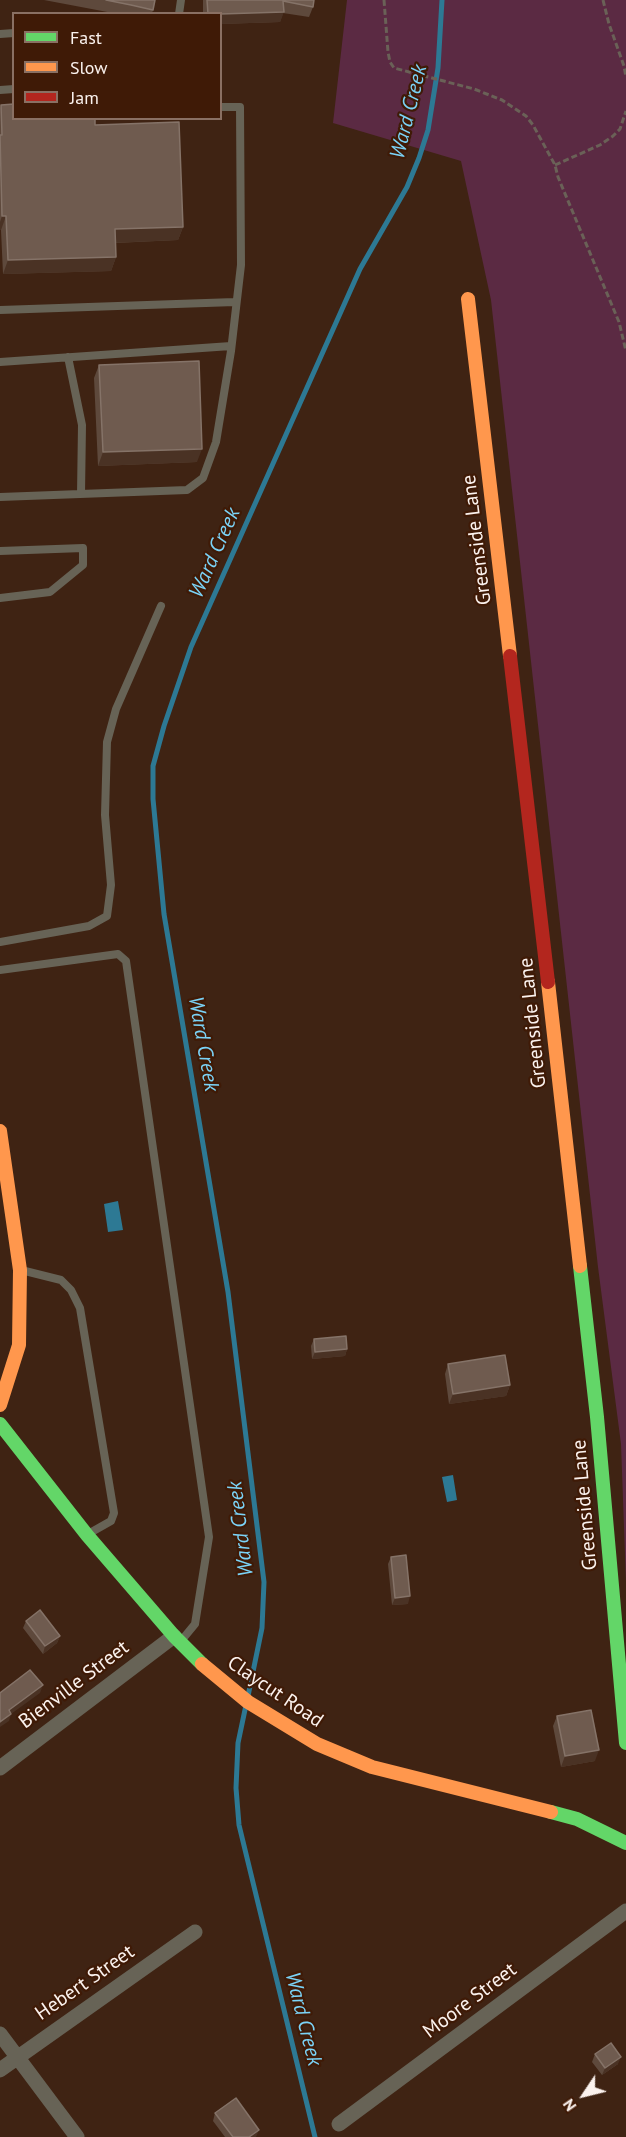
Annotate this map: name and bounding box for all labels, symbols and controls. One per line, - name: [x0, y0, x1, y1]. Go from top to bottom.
- legend: [12, 12, 222, 120]
- text: Fast: [70, 26, 102, 49]
- text: Slow: [70, 56, 108, 79]
- water label: Ward Creek: [385, 62, 433, 162]
- text: Jam: [70, 86, 99, 109]
- street label: Greenside Lane: [457, 473, 497, 607]
- water label: Ward Creek: [184, 504, 246, 602]
- street label: Greenside Lane: [514, 957, 552, 1089]
- water label: Ward Creek: [182, 995, 224, 1093]
- street label: Greenside Lane: [567, 1439, 603, 1571]
- water label: Ward Creek: [223, 1480, 259, 1578]
- street label: Bienville Street: [14, 1636, 134, 1734]
- street label: Claycut Road: [222, 1651, 328, 1733]
- street label: Hebert Street: [31, 1940, 139, 2026]
- street label: Moore Street: [419, 1958, 521, 2044]
- water label: Ward Creek: [279, 1969, 327, 2069]
- north arrow: [554, 2065, 614, 2125]
- text: N: [558, 2095, 580, 2115]

